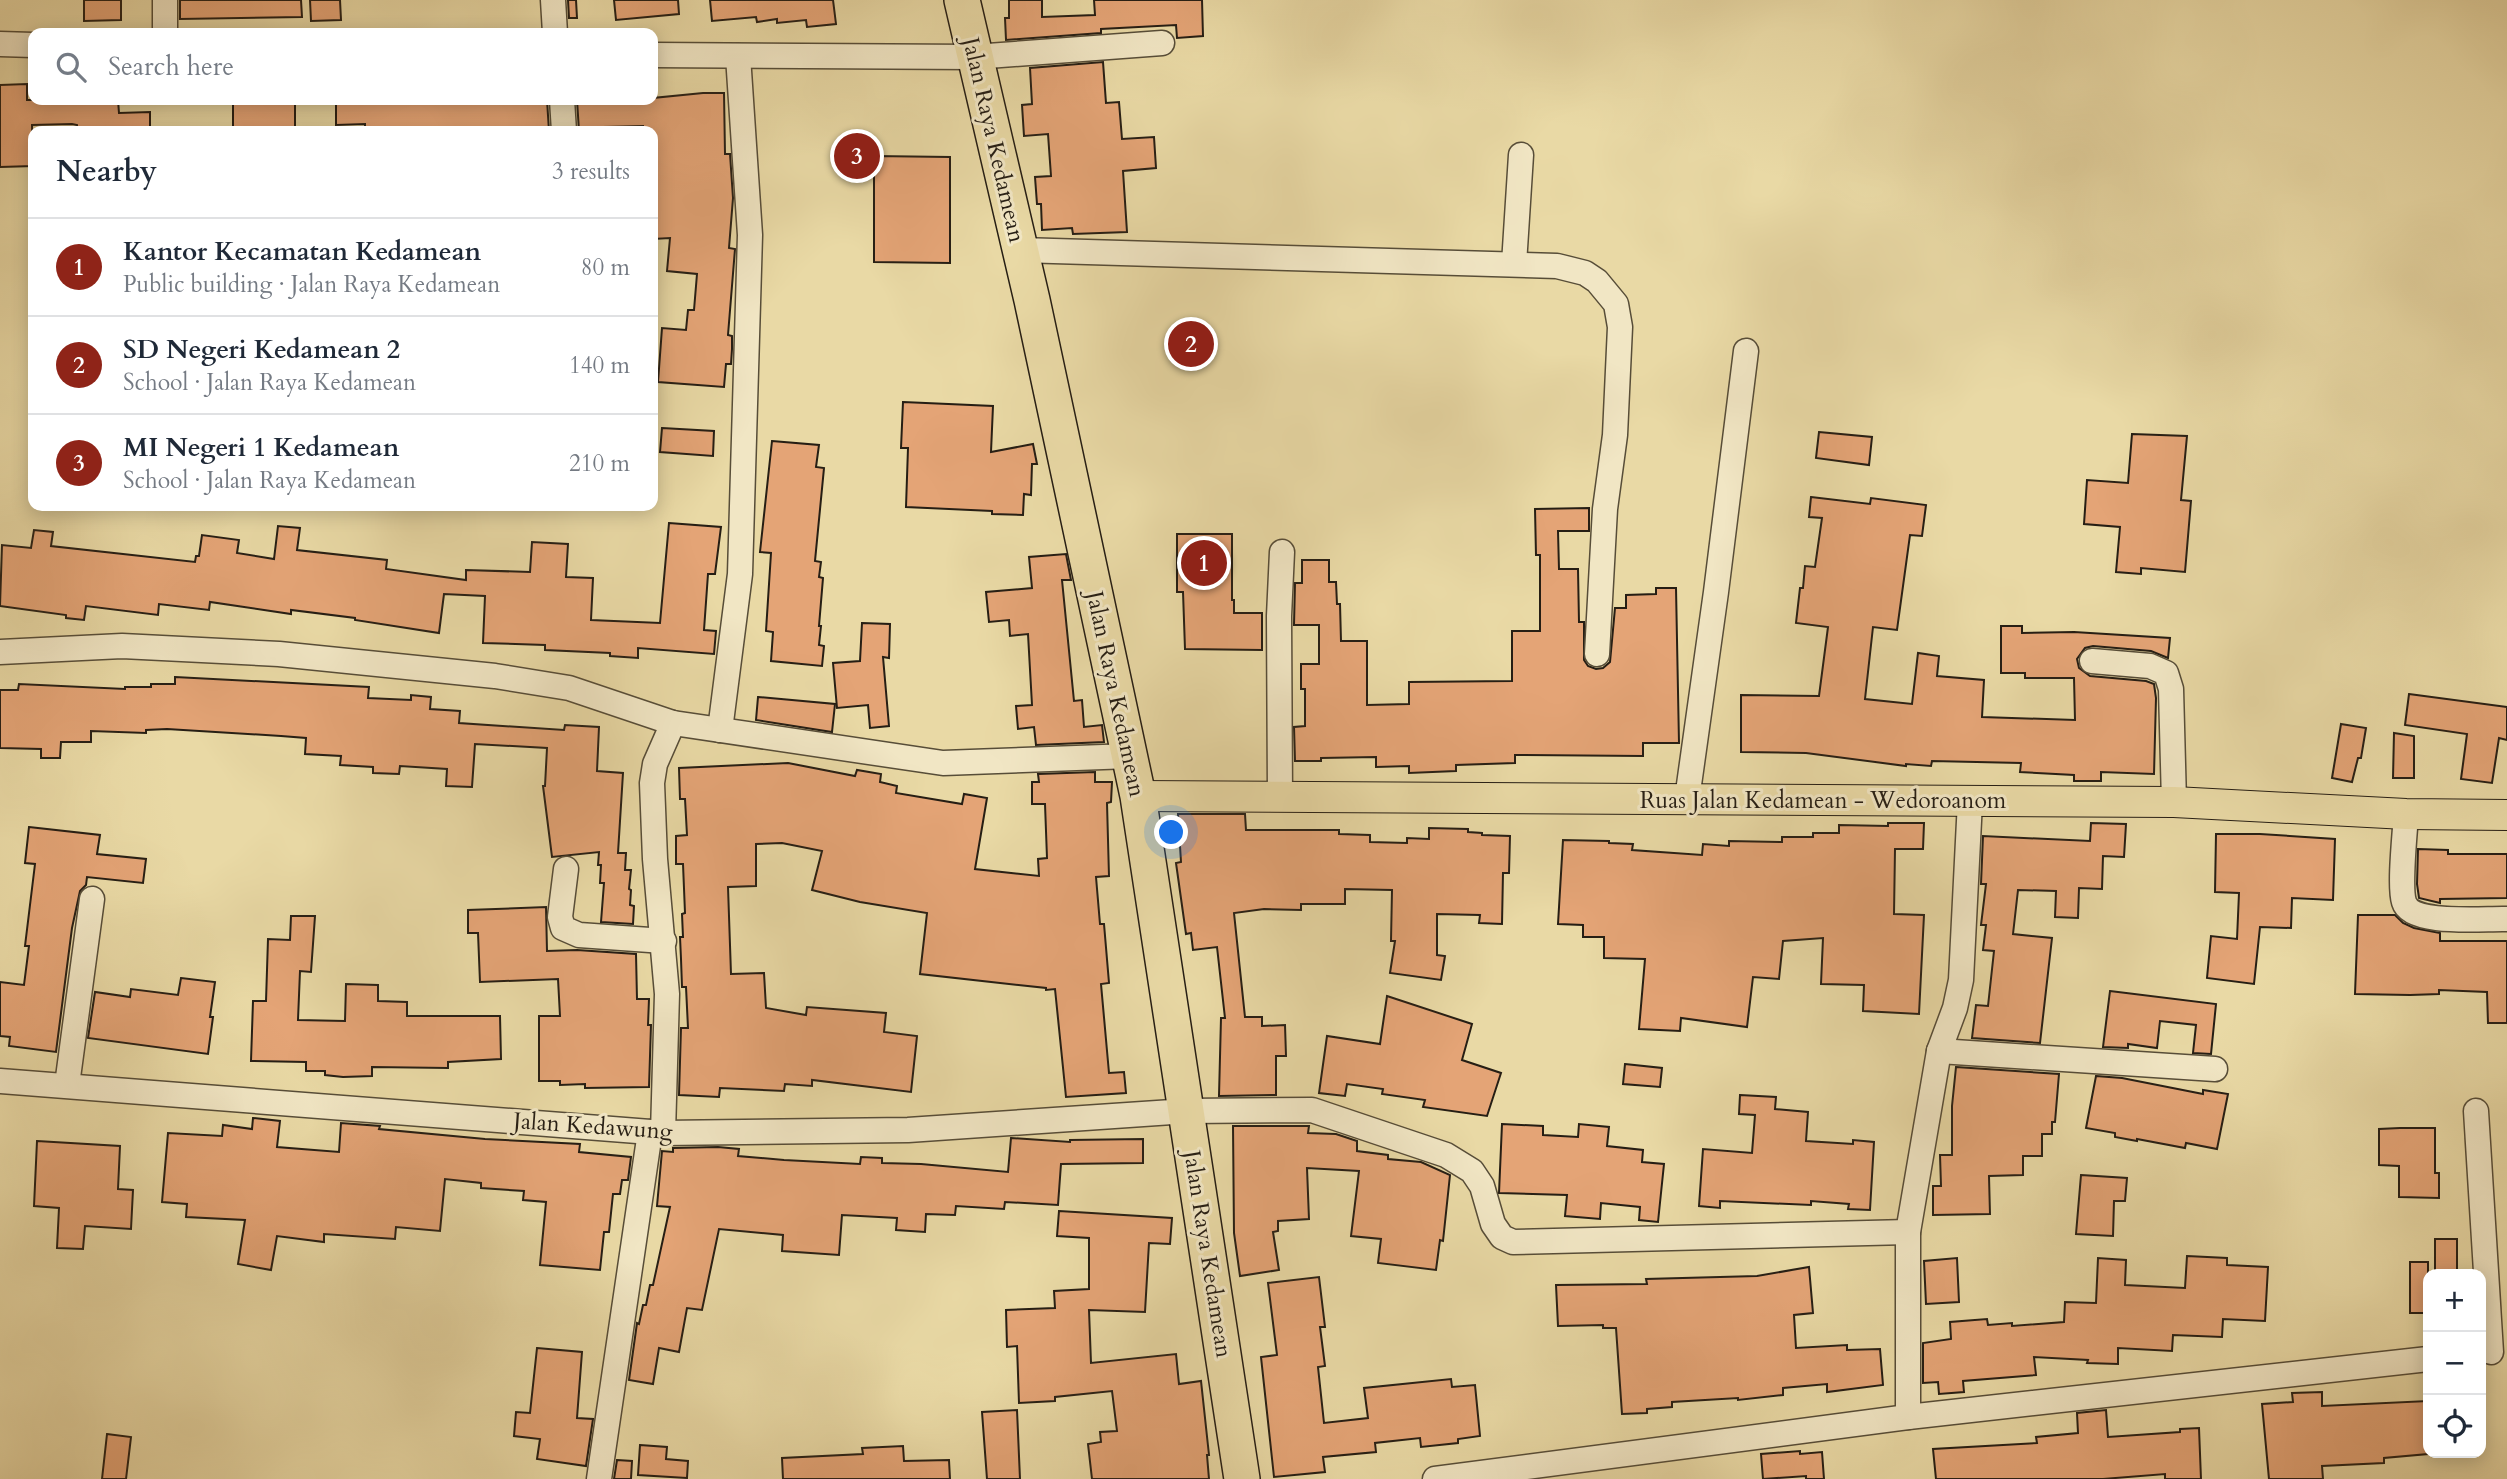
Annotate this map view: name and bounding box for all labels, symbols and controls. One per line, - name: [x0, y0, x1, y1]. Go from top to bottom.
- search box: [28, 28, 658, 105]
- street label: Jalan Raya Kedamean: [955, 31, 1033, 246]
- icon: search: [52, 48, 90, 86]
- text: Search here: [108, 49, 234, 84]
- pin: 3: [834, 130, 880, 182]
- text: Nearby: [56, 151, 157, 192]
- text: 3 results: [552, 156, 630, 187]
- text: Kantor Kecamatan Kedamean: [123, 234, 481, 269]
- text: 1: [73, 252, 85, 283]
- text: 80 m: [581, 252, 630, 283]
- text: Public building · Jalan Raya Kedamean: [123, 269, 500, 300]
- pin: 2: [1168, 318, 1214, 370]
- text: SD Negeri Kedamean 2: [123, 332, 400, 367]
- text: 2: [73, 350, 85, 381]
- text: 140 m: [569, 350, 630, 381]
- text: School · Jalan Raya Kedamean: [123, 367, 416, 398]
- text: MI Negeri 1 Kedamean: [123, 430, 399, 465]
- text: 3: [73, 448, 85, 479]
- text: 210 m: [569, 448, 630, 479]
- text: School · Jalan Raya Kedamean: [123, 465, 416, 496]
- pin: 1: [1181, 537, 1227, 589]
- street label: Jalan Raya Kedamean: [1078, 585, 1153, 800]
- street label: Ruas Jalan Kedamean - Wedoroanom: [1640, 785, 2007, 816]
- your location: [1154, 815, 1188, 849]
- street label: Jalan Kedawung: [509, 1105, 674, 1147]
- street label: Jalan Raya Kedamean: [1176, 1145, 1240, 1360]
- map controls: [2423, 1269, 2486, 1458]
- button: +: [2423, 1269, 2486, 1332]
- button: −: [2423, 1332, 2486, 1395]
- button: locate: [2423, 1395, 2486, 1458]

